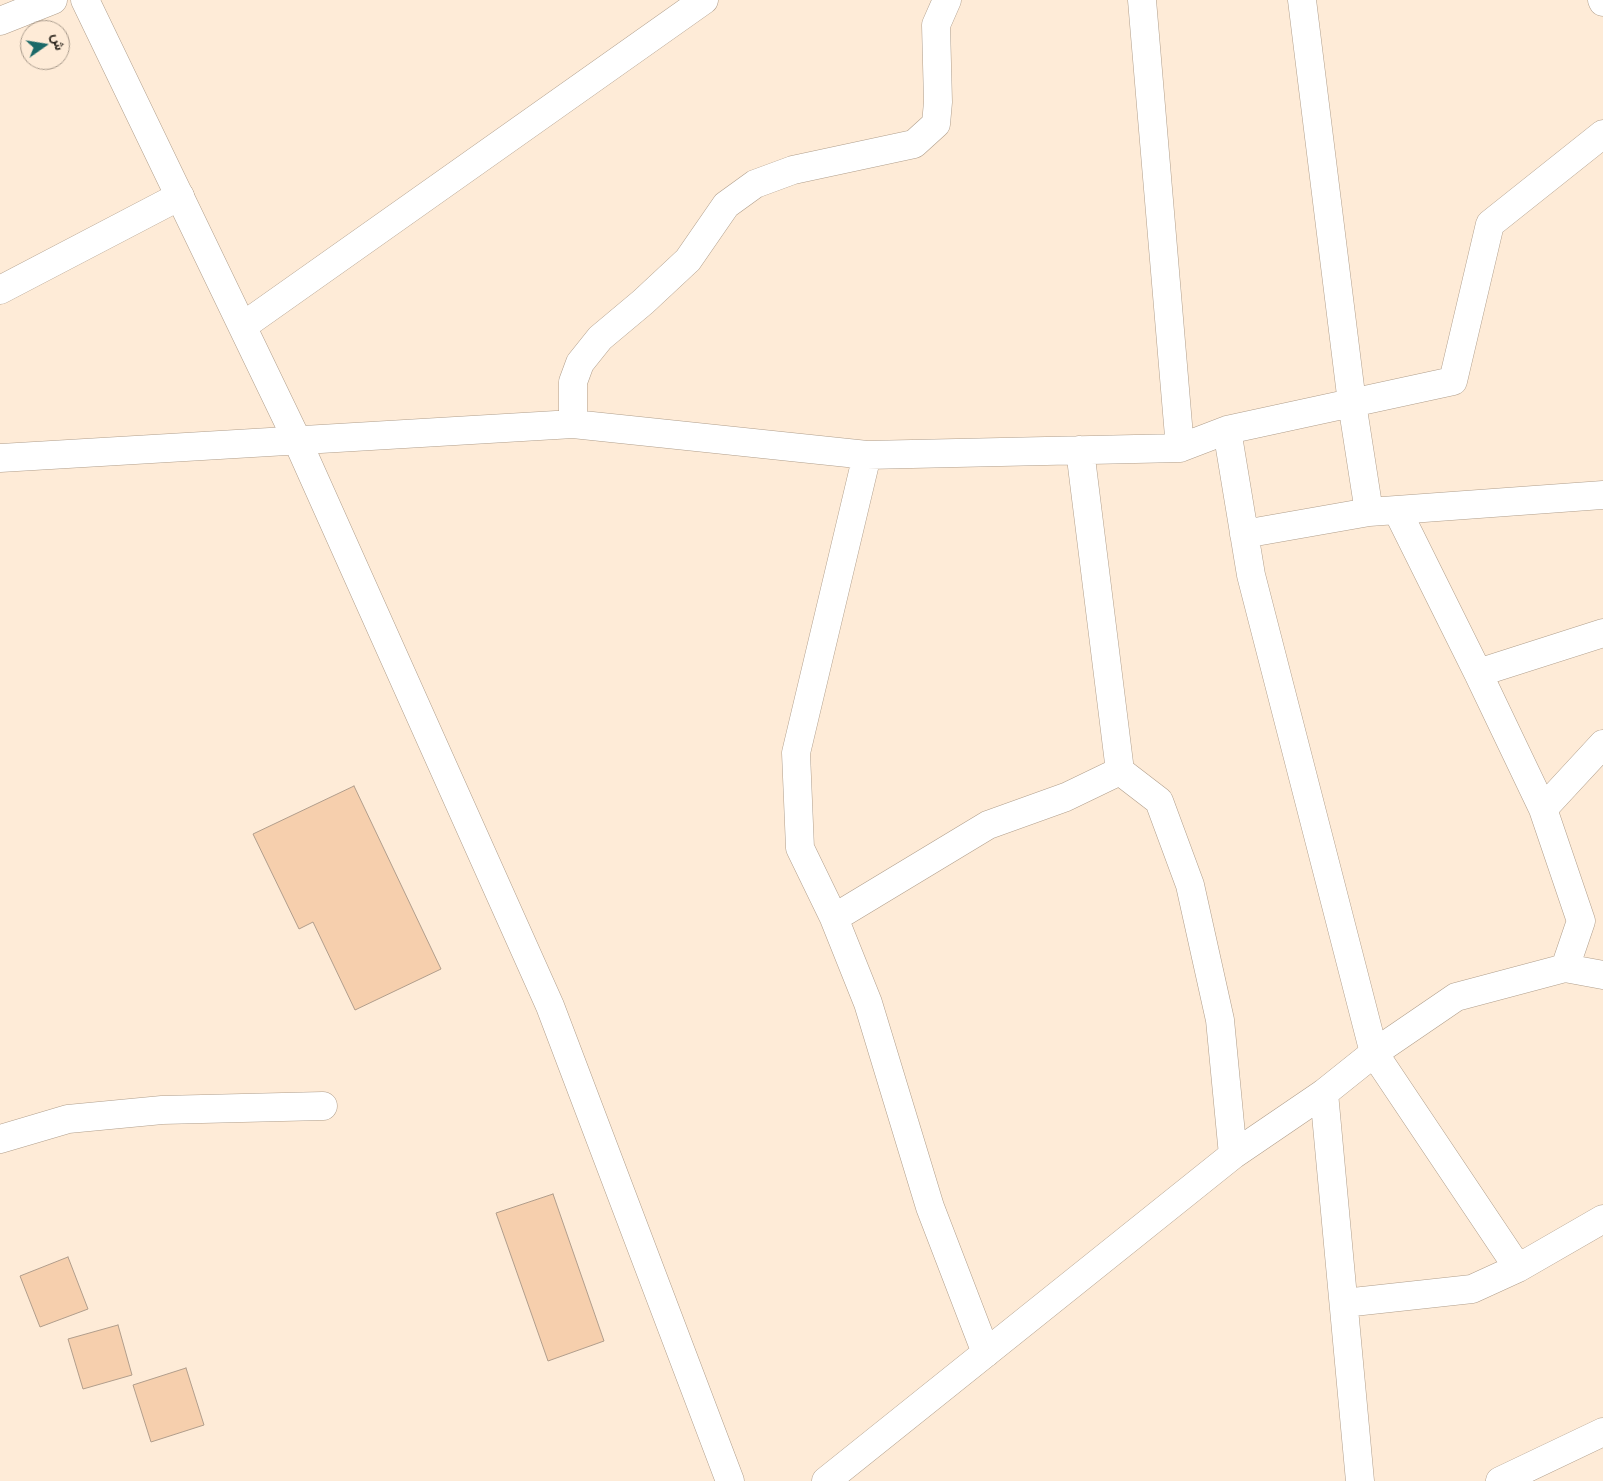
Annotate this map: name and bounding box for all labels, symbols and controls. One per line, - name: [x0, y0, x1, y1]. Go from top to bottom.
- north arrow: [20, 20, 70, 70]
- text: ش: [49, 32, 69, 52]

